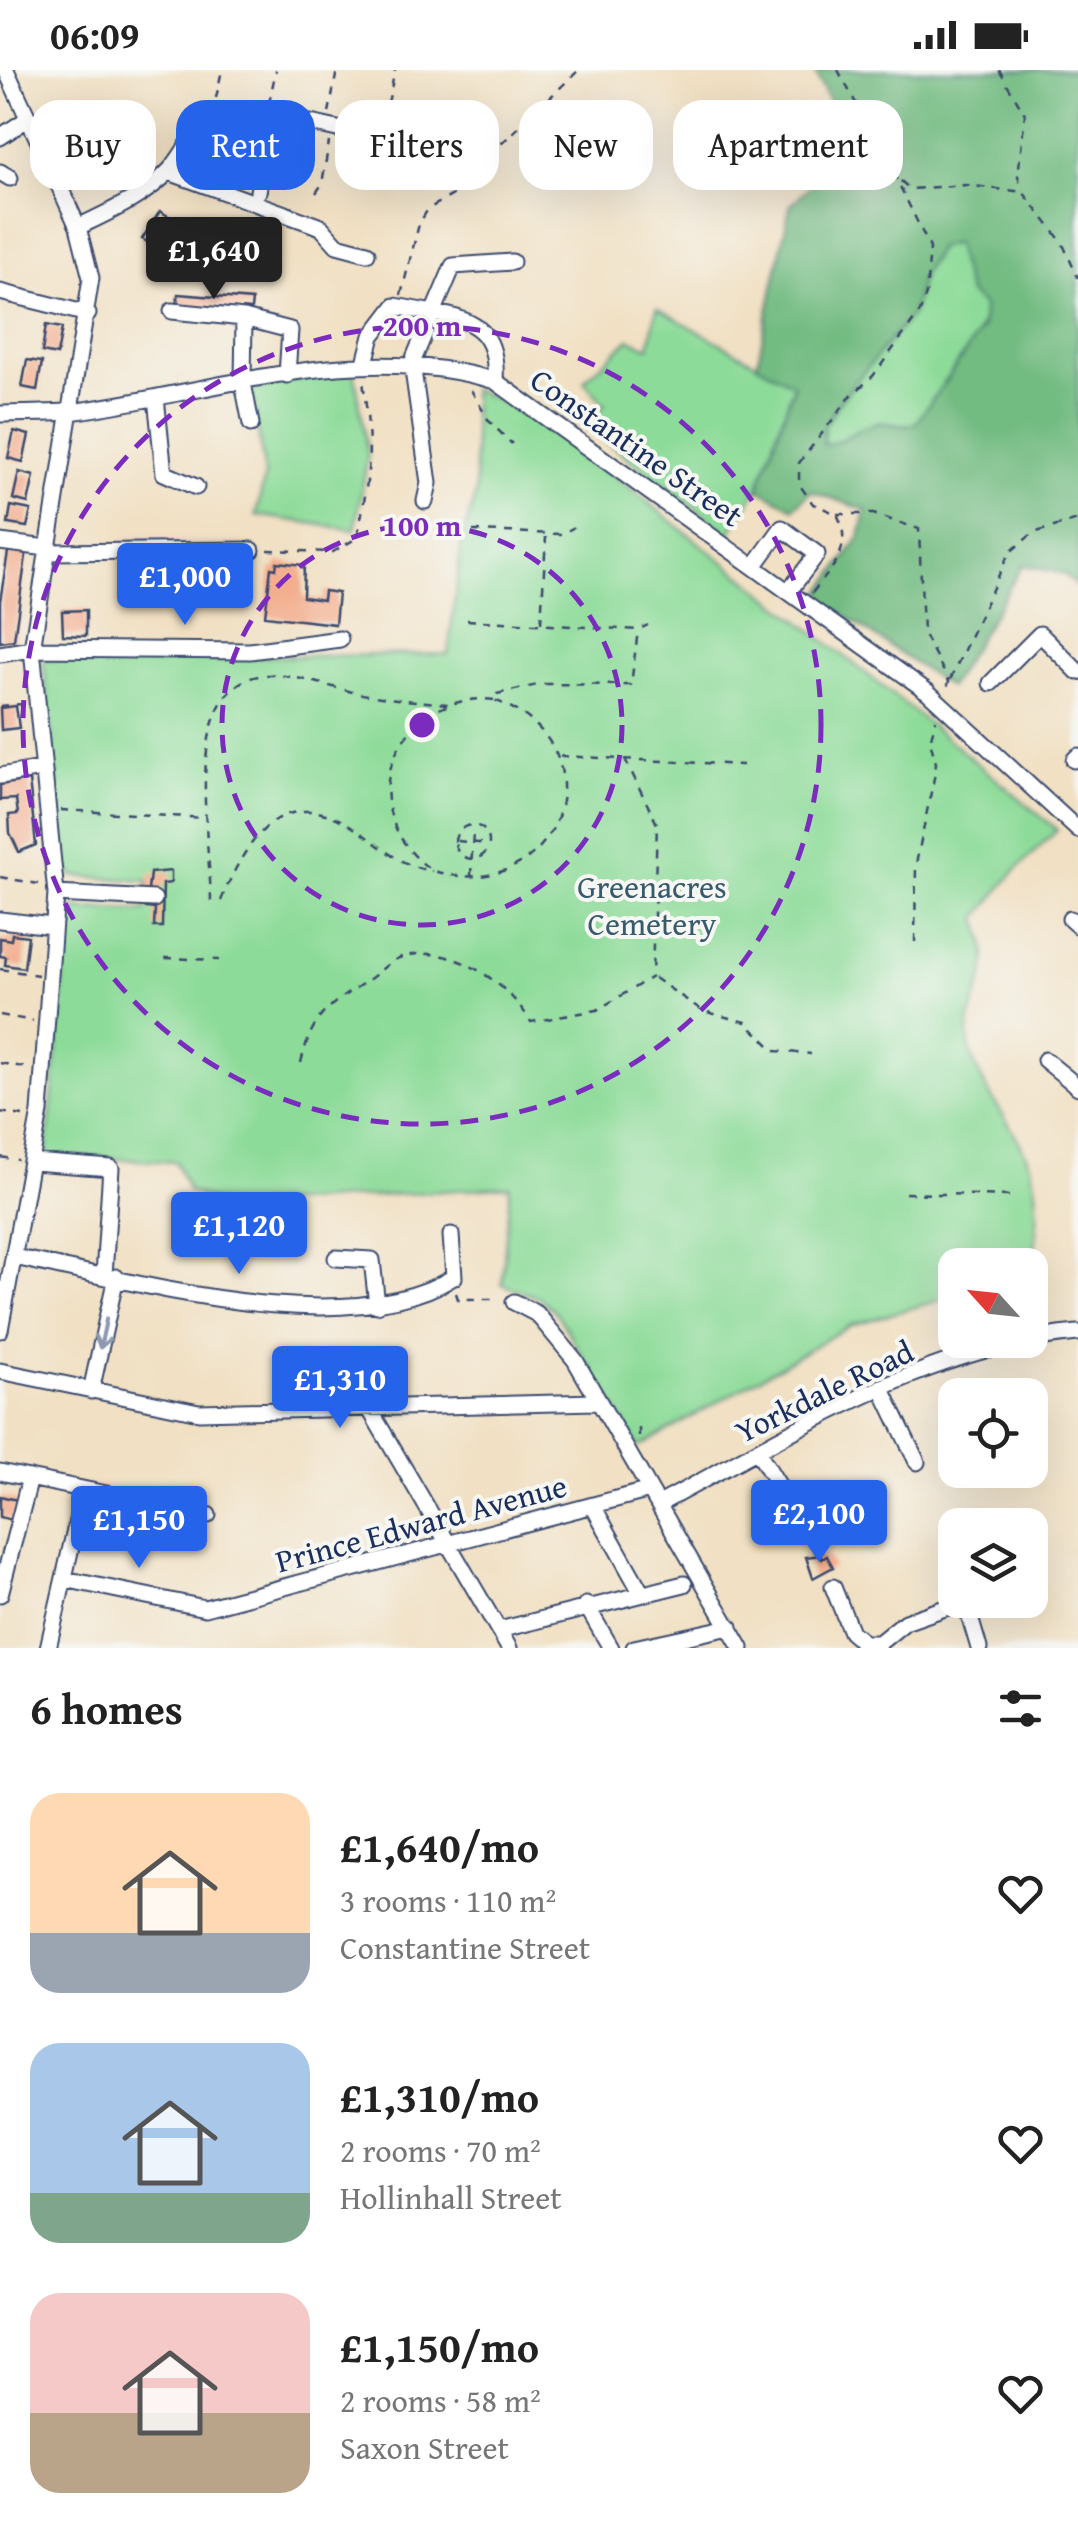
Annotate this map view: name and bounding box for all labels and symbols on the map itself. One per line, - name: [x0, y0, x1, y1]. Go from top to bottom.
- pin: £1,640: [133, 217, 295, 302]
- text: 200 m: [383, 303, 462, 347]
- street label: Constantine Street: [521, 356, 753, 538]
- text: 100 m: [383, 503, 462, 547]
- pin: £1,000: [104, 543, 266, 628]
- centre of rings: [404, 707, 440, 743]
- park label: Greenacres Cemetery: [577, 863, 727, 947]
- pin: £1,120: [158, 1192, 320, 1277]
- north arrow: [938, 1248, 1048, 1358]
- one-way arrow: [93, 1317, 112, 1349]
- street label: Yorkdale Road: [727, 1328, 921, 1454]
- pin: £1,310: [259, 1346, 421, 1431]
- street label: Prince Edward Avenue: [270, 1462, 572, 1584]
- pin: £2,100: [738, 1480, 900, 1565]
- pin: £1,150: [58, 1486, 220, 1571]

